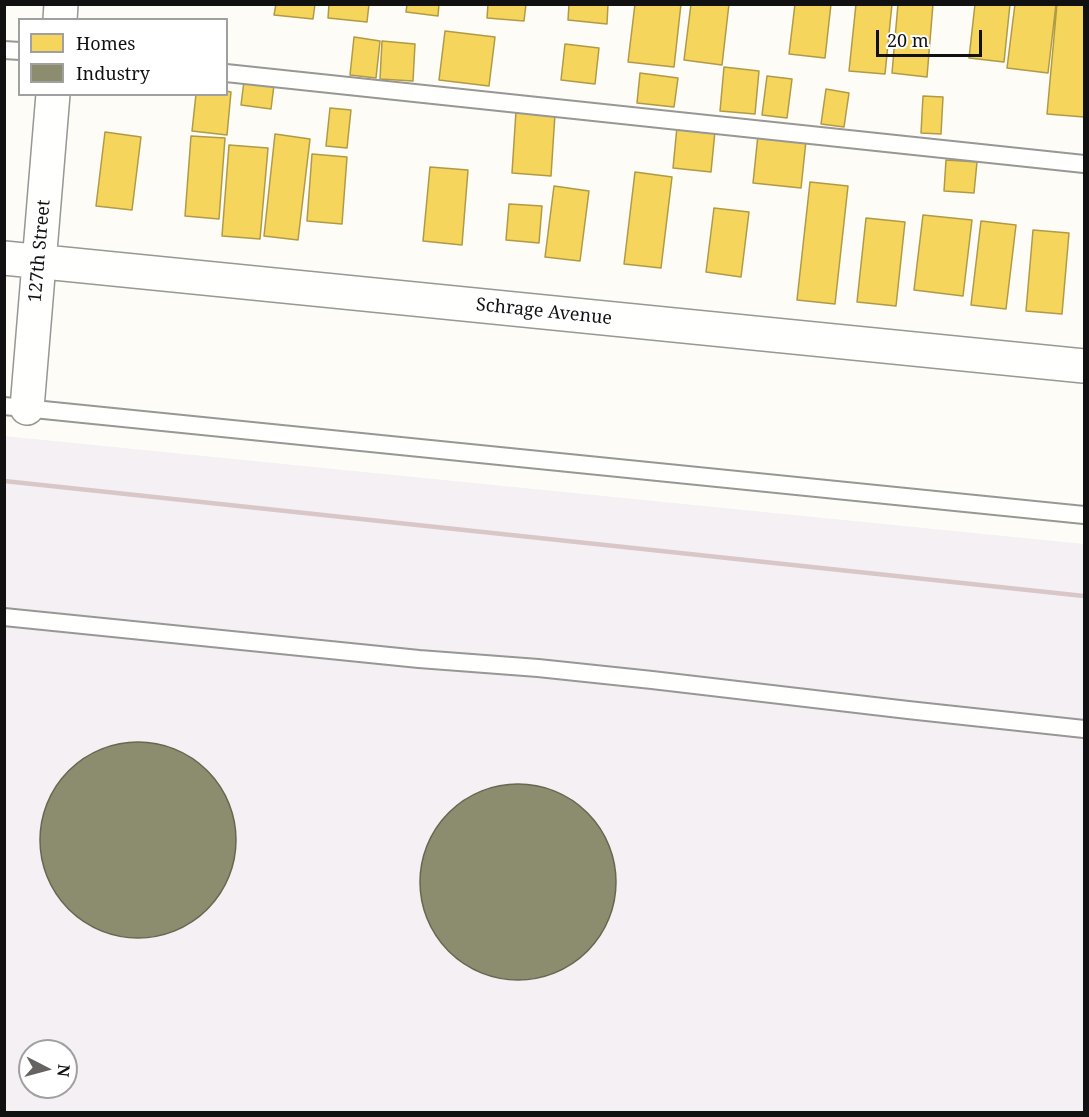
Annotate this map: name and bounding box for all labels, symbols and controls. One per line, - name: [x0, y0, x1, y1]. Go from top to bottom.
- legend: [18, 18, 228, 96]
- scale bar: [879, 18, 986, 56]
- text: 20 m: [887, 28, 929, 52]
- text: Homes: [76, 31, 135, 55]
- text: Industry: [76, 61, 150, 85]
- street label: 127th Street: [25, 199, 55, 303]
- street label: Schrage Avenue: [475, 294, 613, 330]
- north arrow: [18, 1039, 78, 1099]
- text: N: [52, 1063, 76, 1078]

